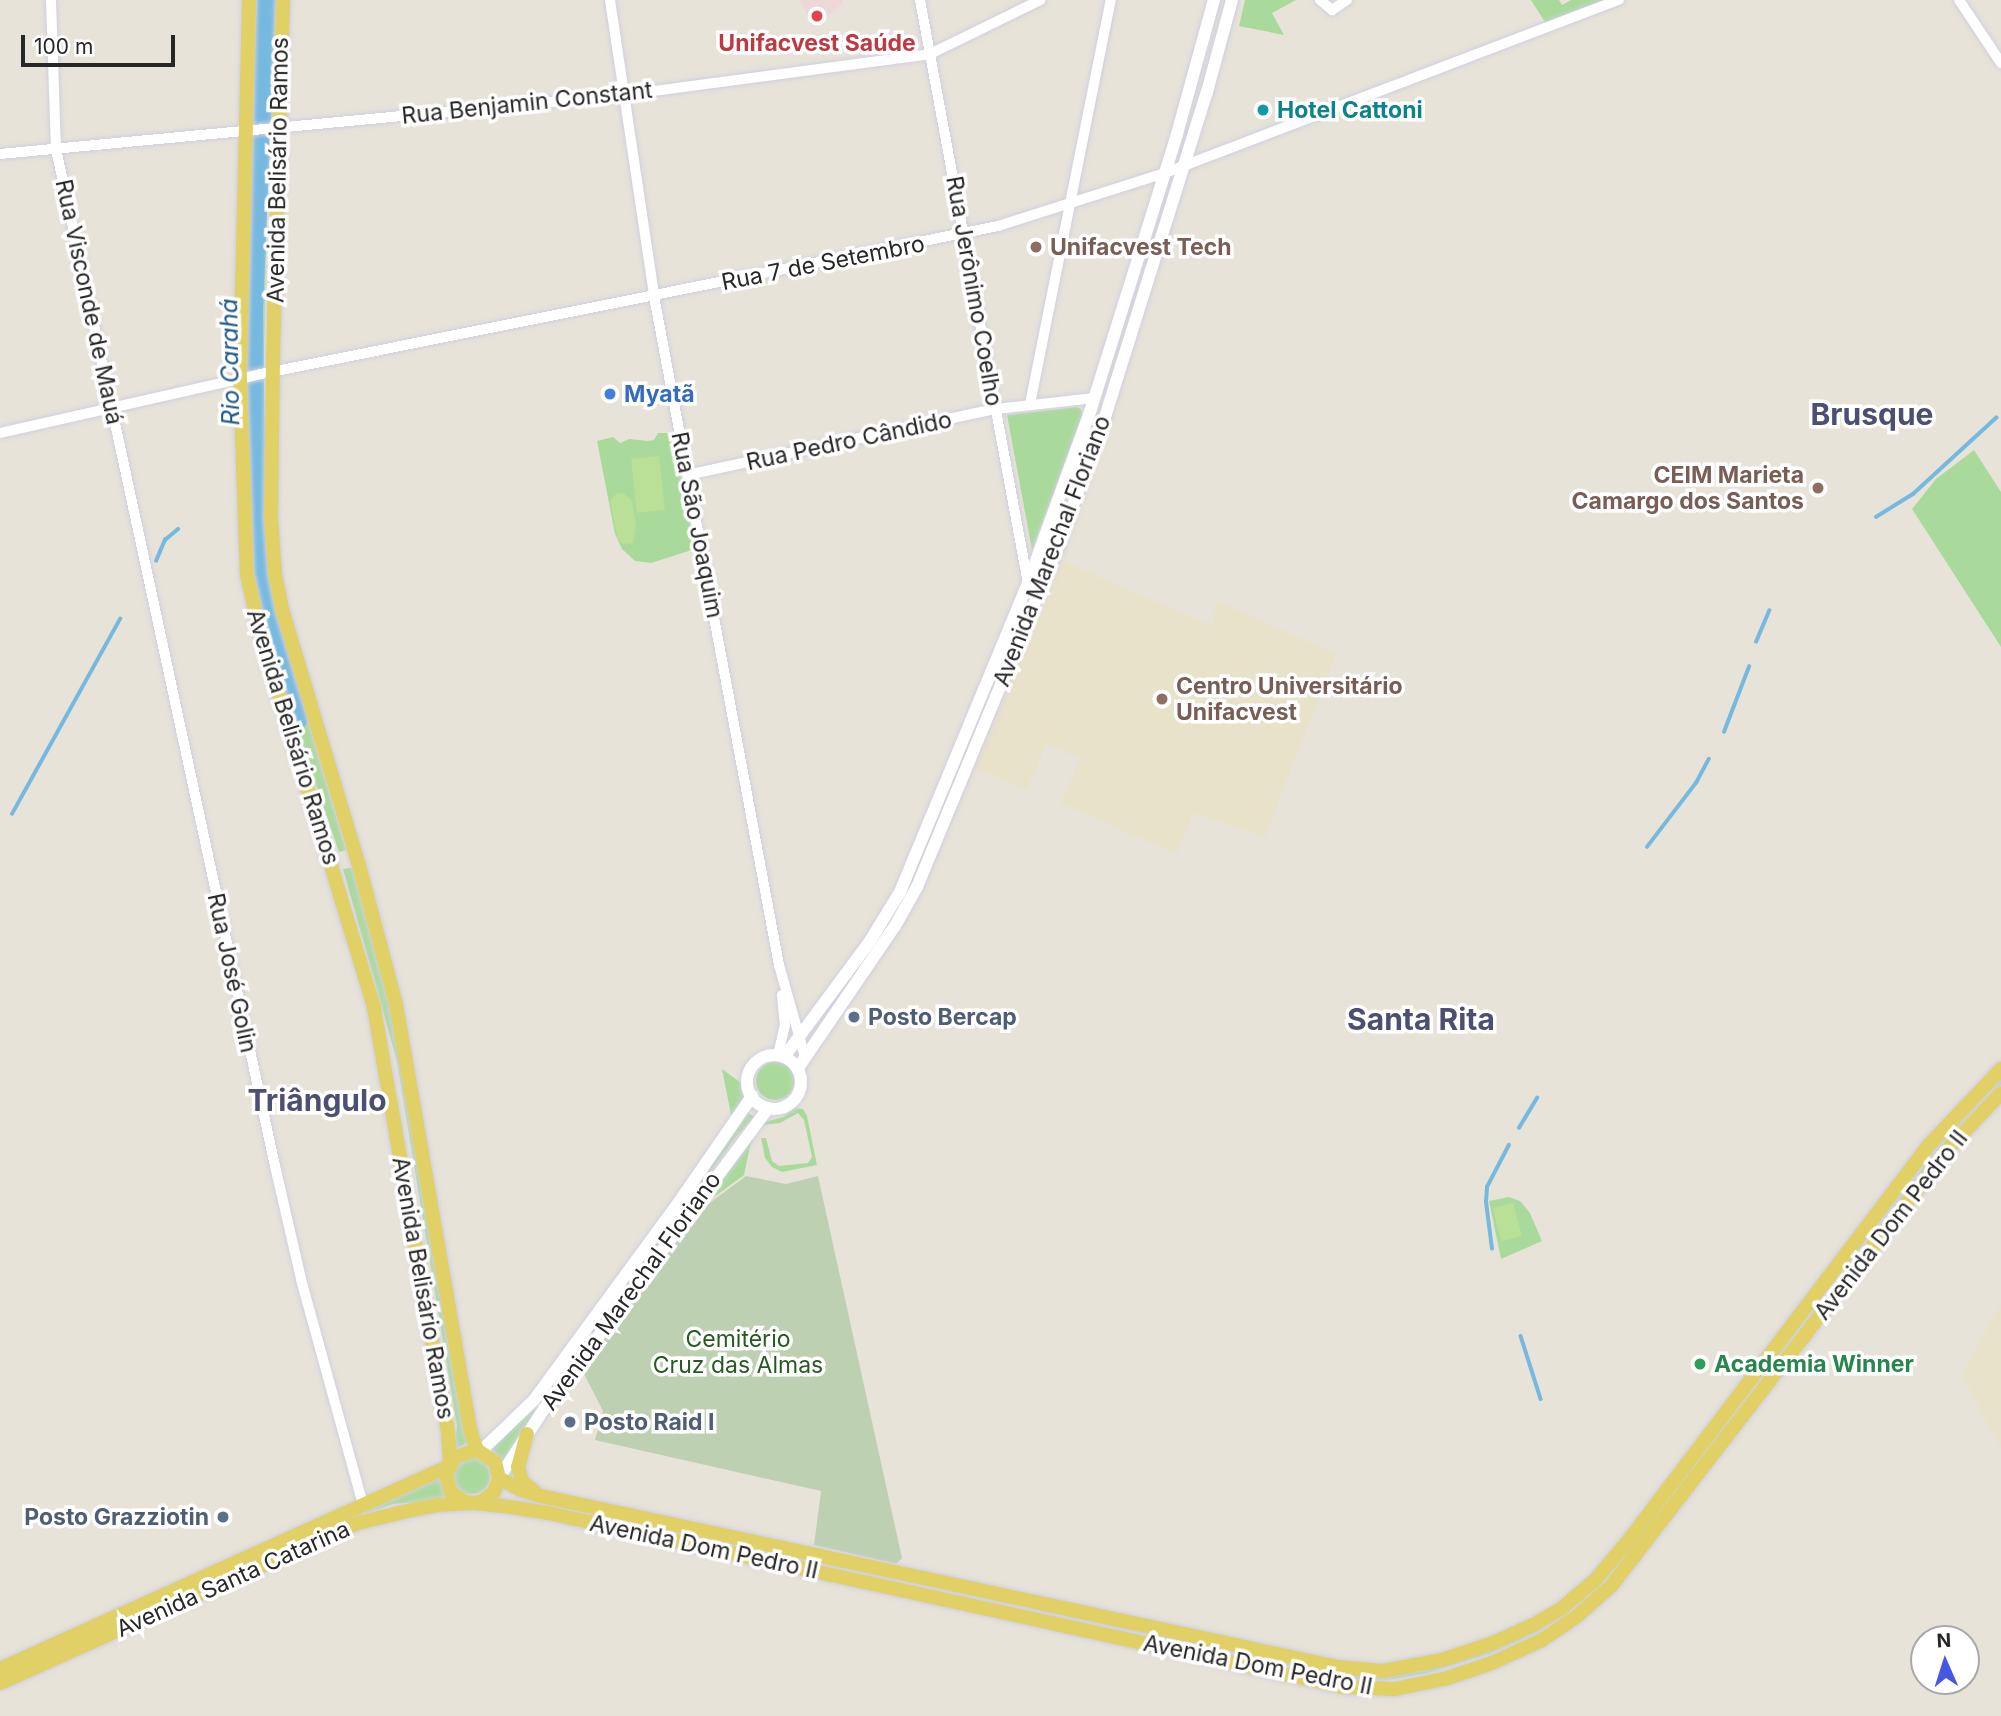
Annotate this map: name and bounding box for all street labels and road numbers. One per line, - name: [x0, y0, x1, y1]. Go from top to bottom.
- street label: Avenida Belisário Ramos: [262, 37, 294, 303]
- street label: Rua Benjamin Constant: [400, 76, 654, 130]
- street label: Rua Jerônimo Coelho: [940, 174, 1008, 408]
- street label: Rua Visconde de Mauá: [50, 177, 128, 427]
- street label: Rua 7 de Setembro: [719, 230, 927, 296]
- street label: Rua Pedro Cândido: [744, 406, 954, 476]
- street label: Avenida Marechal Floriano: [988, 412, 1116, 690]
- street label: Rua São Joaquim: [665, 430, 729, 620]
- street label: Avenida Belisário Ramos: [241, 606, 345, 868]
- street label: Rua José Golin: [202, 891, 262, 1055]
- street label: Avenida Dom Pedro II: [1808, 1125, 1974, 1325]
- street label: Avenida Belisário Ramos: [386, 1155, 460, 1421]
- street label: Avenida Marechal Floriano: [535, 1167, 727, 1415]
- street label: Avenida Dom Pedro II: [587, 1509, 821, 1585]
- street label: Avenida Santa Catarina: [112, 1515, 354, 1643]
- street label: Avenida Dom Pedro II: [1141, 1629, 1375, 1701]

